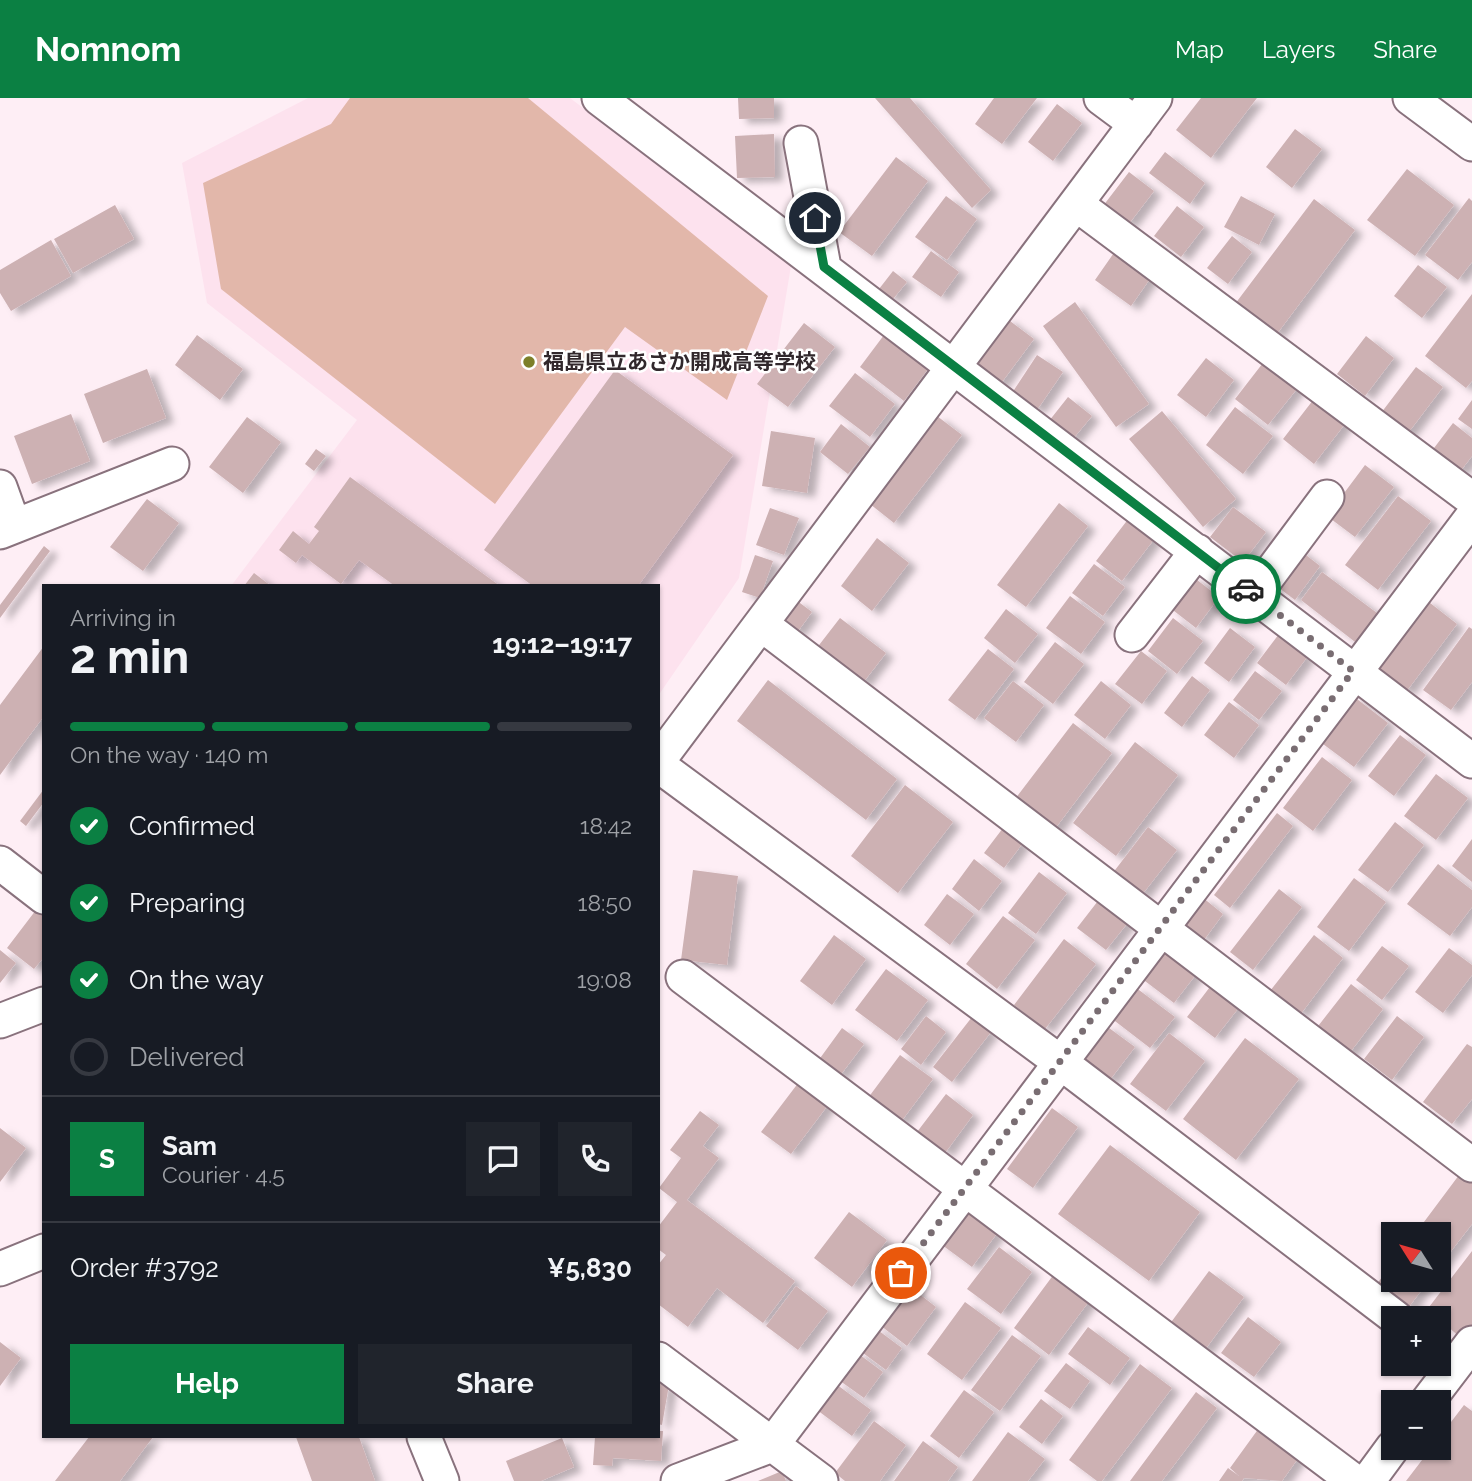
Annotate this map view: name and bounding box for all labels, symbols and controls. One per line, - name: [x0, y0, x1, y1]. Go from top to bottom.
- text: Nomnom: [35, 30, 181, 69]
- text: Map: [1175, 35, 1224, 64]
- text: Layers: [1262, 35, 1335, 64]
- text: Share: [1373, 35, 1437, 64]
- pin: [785, 188, 845, 248]
- icon: home: [796, 199, 834, 237]
- place label: 福島県立あさか開成高等学校: [543, 349, 816, 374]
- marker: 福島県立あさか開成高等学校: [521, 354, 537, 370]
- courier: [1211, 554, 1281, 624]
- icon: car: [1227, 570, 1265, 608]
- text: Arriving in: [70, 604, 176, 631]
- text: 19:12–19:17: [492, 629, 632, 659]
- text: 2 min: [70, 630, 189, 684]
- text: On the way · 140 m: [70, 741, 268, 768]
- icon: check: [70, 807, 108, 845]
- text: Confirmed: [129, 811, 255, 841]
- text: 18:42: [580, 812, 632, 839]
- icon: check: [70, 884, 108, 922]
- text: Preparing: [129, 888, 245, 918]
- text: 18:50: [578, 889, 632, 916]
- icon: check: [70, 961, 108, 999]
- text: On the way: [129, 965, 264, 995]
- text: 19:08: [577, 966, 632, 993]
- text: Delivered: [129, 1042, 244, 1072]
- button: chat: [466, 1122, 540, 1196]
- button: phone: [558, 1122, 632, 1196]
- text: Sam: [162, 1131, 217, 1161]
- text: S: [99, 1144, 115, 1174]
- text: Courier · 4.5: [162, 1161, 285, 1188]
- north arrow: [1381, 1222, 1451, 1292]
- map controls: [1381, 1222, 1451, 1460]
- pin: [871, 1243, 931, 1303]
- text: Order #3792: [70, 1253, 219, 1283]
- text: ¥5,830: [547, 1253, 632, 1283]
- icon: bag: [882, 1254, 920, 1292]
- button: +: [1381, 1306, 1451, 1376]
- button: Help: [70, 1344, 344, 1424]
- button: Share: [358, 1344, 632, 1424]
- button: −: [1381, 1390, 1451, 1460]

